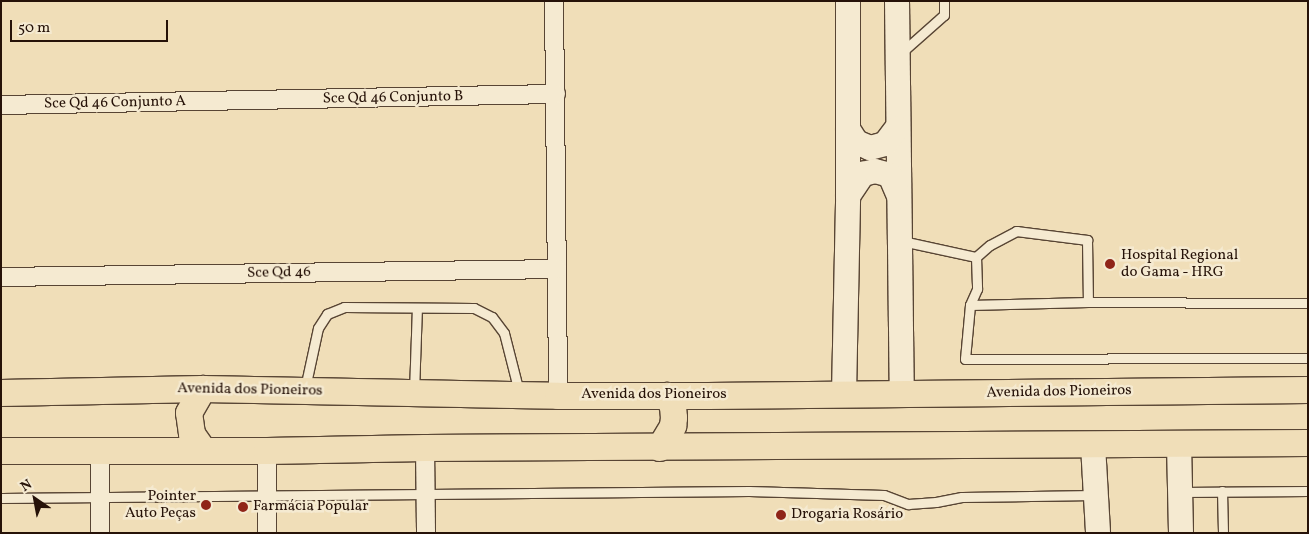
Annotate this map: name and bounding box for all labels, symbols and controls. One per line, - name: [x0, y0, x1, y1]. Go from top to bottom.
- scale bar: [12, 10, 170, 42]
- text: 50 m: [18, 18, 50, 39]
- street label: Sce Qd 46 Conjunto B: [322, 88, 464, 108]
- street label: Sce Qd 46 Conjunto A: [44, 93, 186, 113]
- place label: Hospital Regional do Gama - HRG: [1121, 246, 1238, 281]
- marker: Hospital Regional do Gama - HRG: [1103, 257, 1117, 271]
- street label: Sce Qd 46: [247, 263, 311, 283]
- street label: Avenida dos Pioneiros: [177, 380, 323, 400]
- street label: Avenida dos Pioneiros: [986, 382, 1132, 402]
- street label: Avenida dos Pioneiros: [581, 386, 727, 404]
- north arrow: [10, 474, 60, 524]
- text: N: [17, 475, 36, 497]
- place label: Pointer Auto Peças: [125, 487, 196, 522]
- place label: Farmácia Popular: [253, 498, 369, 516]
- marker: Pointer Auto Peças: [200, 499, 212, 511]
- marker: Farmácia Popular: [237, 501, 249, 513]
- place label: Drogaria Rosário: [791, 506, 903, 524]
- marker: Drogaria Rosário: [775, 509, 787, 521]

